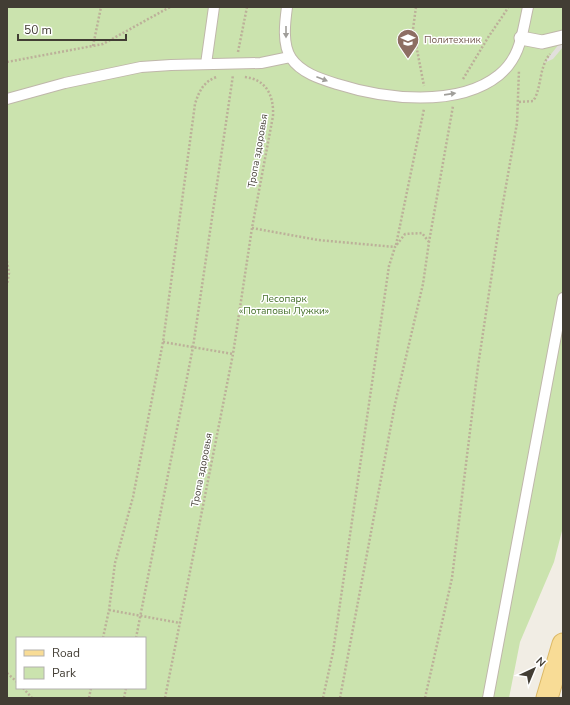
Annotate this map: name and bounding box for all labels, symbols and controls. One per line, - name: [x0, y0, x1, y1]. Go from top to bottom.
- scale bar: [18, 16, 126, 42]
- text: 50 m: [24, 22, 52, 38]
- one-way arrow: [283, 26, 289, 39]
- school or university icon: Политехник: [395, 27, 421, 60]
- place label: Политехник: [424, 33, 482, 47]
- one-way arrow: [316, 77, 328, 83]
- one-way arrow: [443, 91, 456, 98]
- street label: Тропа здоровья: [245, 113, 271, 189]
- park label: Лесопарк «Потаповы Лужки»: [239, 292, 329, 318]
- street label: Тропа здоровья: [188, 432, 216, 508]
- legend: [16, 637, 146, 689]
- text: Road: [52, 645, 80, 661]
- north arrow: [514, 649, 554, 689]
- text: N: [532, 654, 549, 670]
- text: Park: [52, 665, 77, 681]

